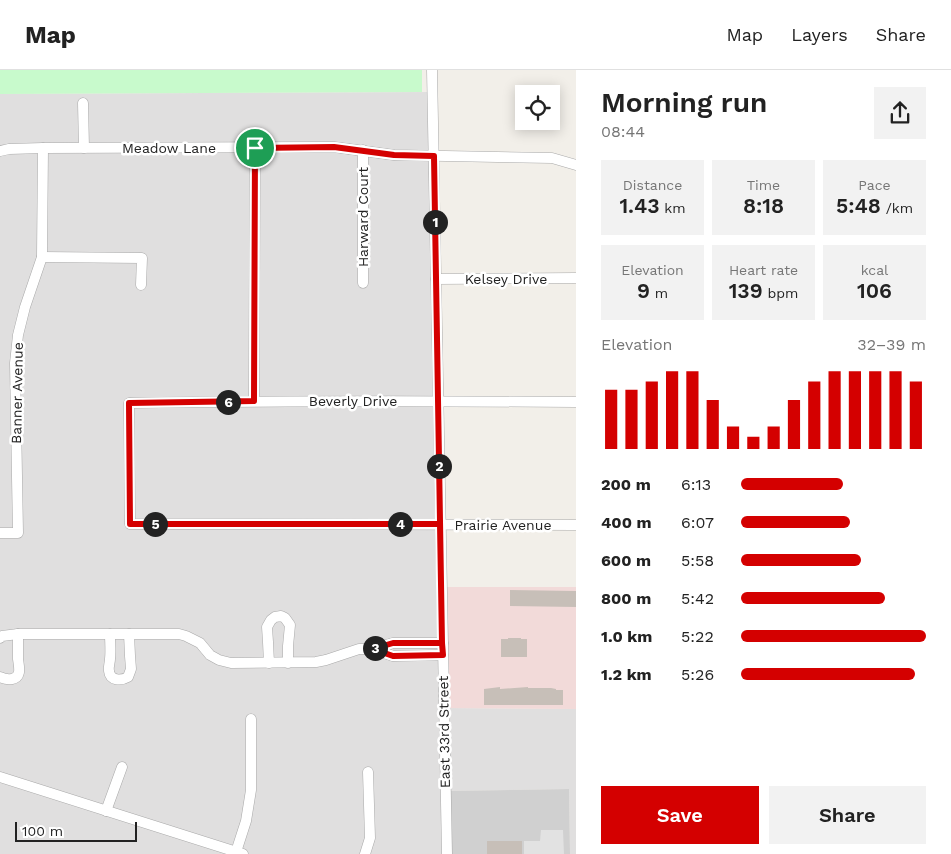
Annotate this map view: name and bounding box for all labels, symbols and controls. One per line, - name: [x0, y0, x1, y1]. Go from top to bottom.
- text: Map: [25, 21, 76, 49]
- text: Map: [726, 24, 763, 45]
- text: Layers: [791, 24, 848, 45]
- text: Share: [876, 24, 926, 45]
- map controls: [515, 85, 560, 130]
- button: locate: [515, 85, 560, 130]
- text: Morning run: [601, 86, 767, 119]
- button: share: [874, 87, 926, 139]
- text: 08:44: [601, 122, 645, 141]
- pin: [234, 127, 276, 169]
- icon: arrive: [241, 134, 269, 162]
- street label: Meadow Lane: [122, 140, 216, 156]
- street label: Harward Court: [355, 167, 371, 267]
- text: Distance: [623, 177, 682, 193]
- text: Time: [747, 177, 780, 193]
- text: Pace: [858, 177, 891, 193]
- text: 1.43: [619, 193, 660, 218]
- text: 8:18: [743, 193, 784, 218]
- text: 5:48: [836, 193, 881, 218]
- text: km: [660, 200, 686, 216]
- text: /km: [881, 200, 913, 216]
- pin: 1: [422, 210, 448, 234]
- text: 1: [432, 214, 439, 230]
- text: Elevation: [621, 262, 684, 278]
- text: Heart rate: [729, 262, 798, 278]
- text: kcal: [861, 262, 888, 278]
- street label: Kelsey Drive: [465, 271, 547, 287]
- text: 9: [637, 278, 650, 303]
- text: 139: [729, 278, 763, 303]
- text: 106: [857, 278, 892, 303]
- text: m: [650, 285, 668, 301]
- text: bpm: [763, 285, 798, 301]
- text: Elevation: [601, 335, 672, 354]
- text: 32–39 m: [857, 335, 926, 354]
- street label: Banner Avenue: [8, 342, 26, 444]
- pin: 6: [216, 390, 240, 414]
- street label: Beverly Drive: [309, 393, 397, 409]
- text: 6: [224, 394, 233, 410]
- pin: 2: [426, 454, 452, 478]
- text: 2: [435, 458, 444, 474]
- text: 200 m: [601, 475, 651, 494]
- text: 6:13: [681, 475, 711, 494]
- pin: 5: [142, 512, 168, 536]
- pin: 4: [388, 512, 412, 536]
- text: 400 m: [601, 513, 652, 532]
- text: 6:07: [681, 513, 714, 532]
- text: 5: [151, 516, 160, 532]
- text: 4: [396, 516, 405, 532]
- street label: Prairie Avenue: [455, 517, 551, 533]
- text: 600 m: [601, 551, 651, 570]
- text: 5:58: [681, 551, 714, 570]
- text: 800 m: [601, 589, 651, 608]
- text: 5:42: [681, 589, 714, 608]
- text: 1.0 km: [601, 627, 652, 646]
- text: 5:22: [681, 627, 714, 646]
- pin: 3: [362, 636, 388, 660]
- text: 3: [371, 640, 380, 656]
- text: 1.2 km: [601, 665, 652, 684]
- text: 5:26: [681, 665, 714, 684]
- street label: East 33rd Street: [435, 676, 453, 788]
- button: Save: [601, 786, 759, 844]
- button: Share: [769, 786, 926, 844]
- scale bar: [15, 819, 138, 842]
- text: 100 m: [22, 823, 63, 839]

